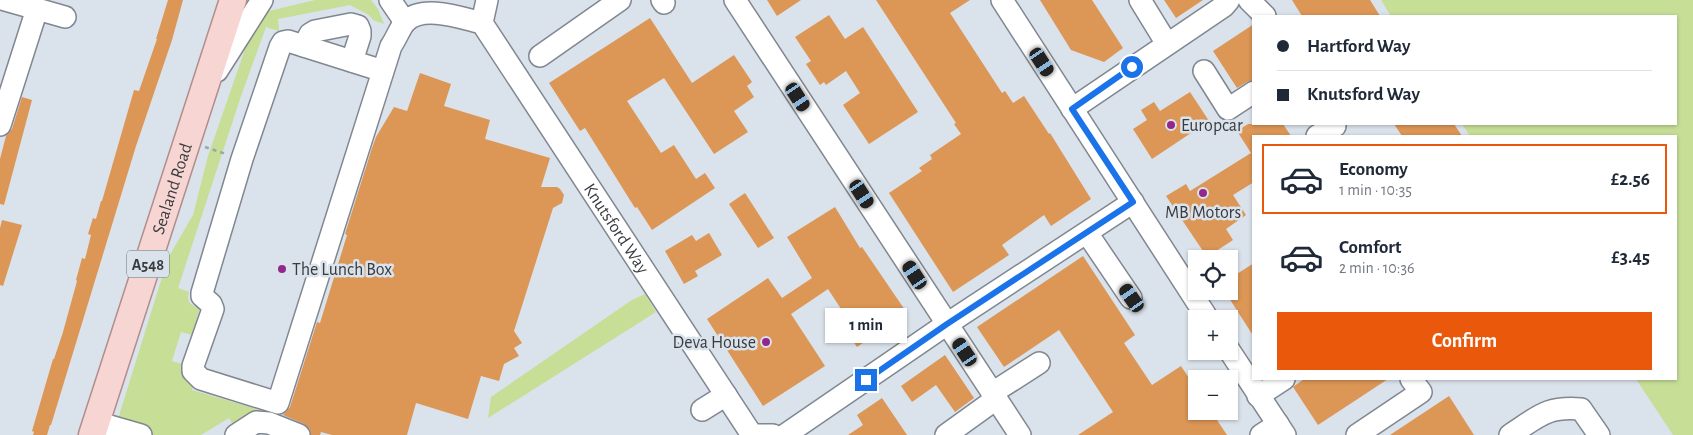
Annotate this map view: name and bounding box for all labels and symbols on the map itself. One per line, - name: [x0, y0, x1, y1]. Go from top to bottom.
- car: [1027, 45, 1056, 79]
- route start: [1121, 56, 1143, 78]
- car: [783, 80, 812, 114]
- place label: Europcar: [1181, 117, 1243, 135]
- marker: Europcar: [1165, 119, 1177, 131]
- street label: Sealand Road: [150, 141, 196, 237]
- car: [847, 177, 876, 211]
- street label: Knutsford Way: [580, 181, 652, 277]
- marker: MB Motors: [1197, 187, 1209, 199]
- place label: MB Motors: [1165, 204, 1241, 222]
- road number: A548: [127, 250, 169, 278]
- car: [900, 258, 929, 292]
- place label: The Lunch Box: [292, 261, 392, 279]
- marker: The Lunch Box: [276, 263, 288, 275]
- car: [1117, 281, 1146, 315]
- callout: 1 min: [825, 308, 907, 342]
- place label: Deva House: [673, 334, 756, 352]
- car: [950, 335, 979, 369]
- marker: Deva House: [760, 336, 772, 348]
- route end: [855, 369, 877, 391]

